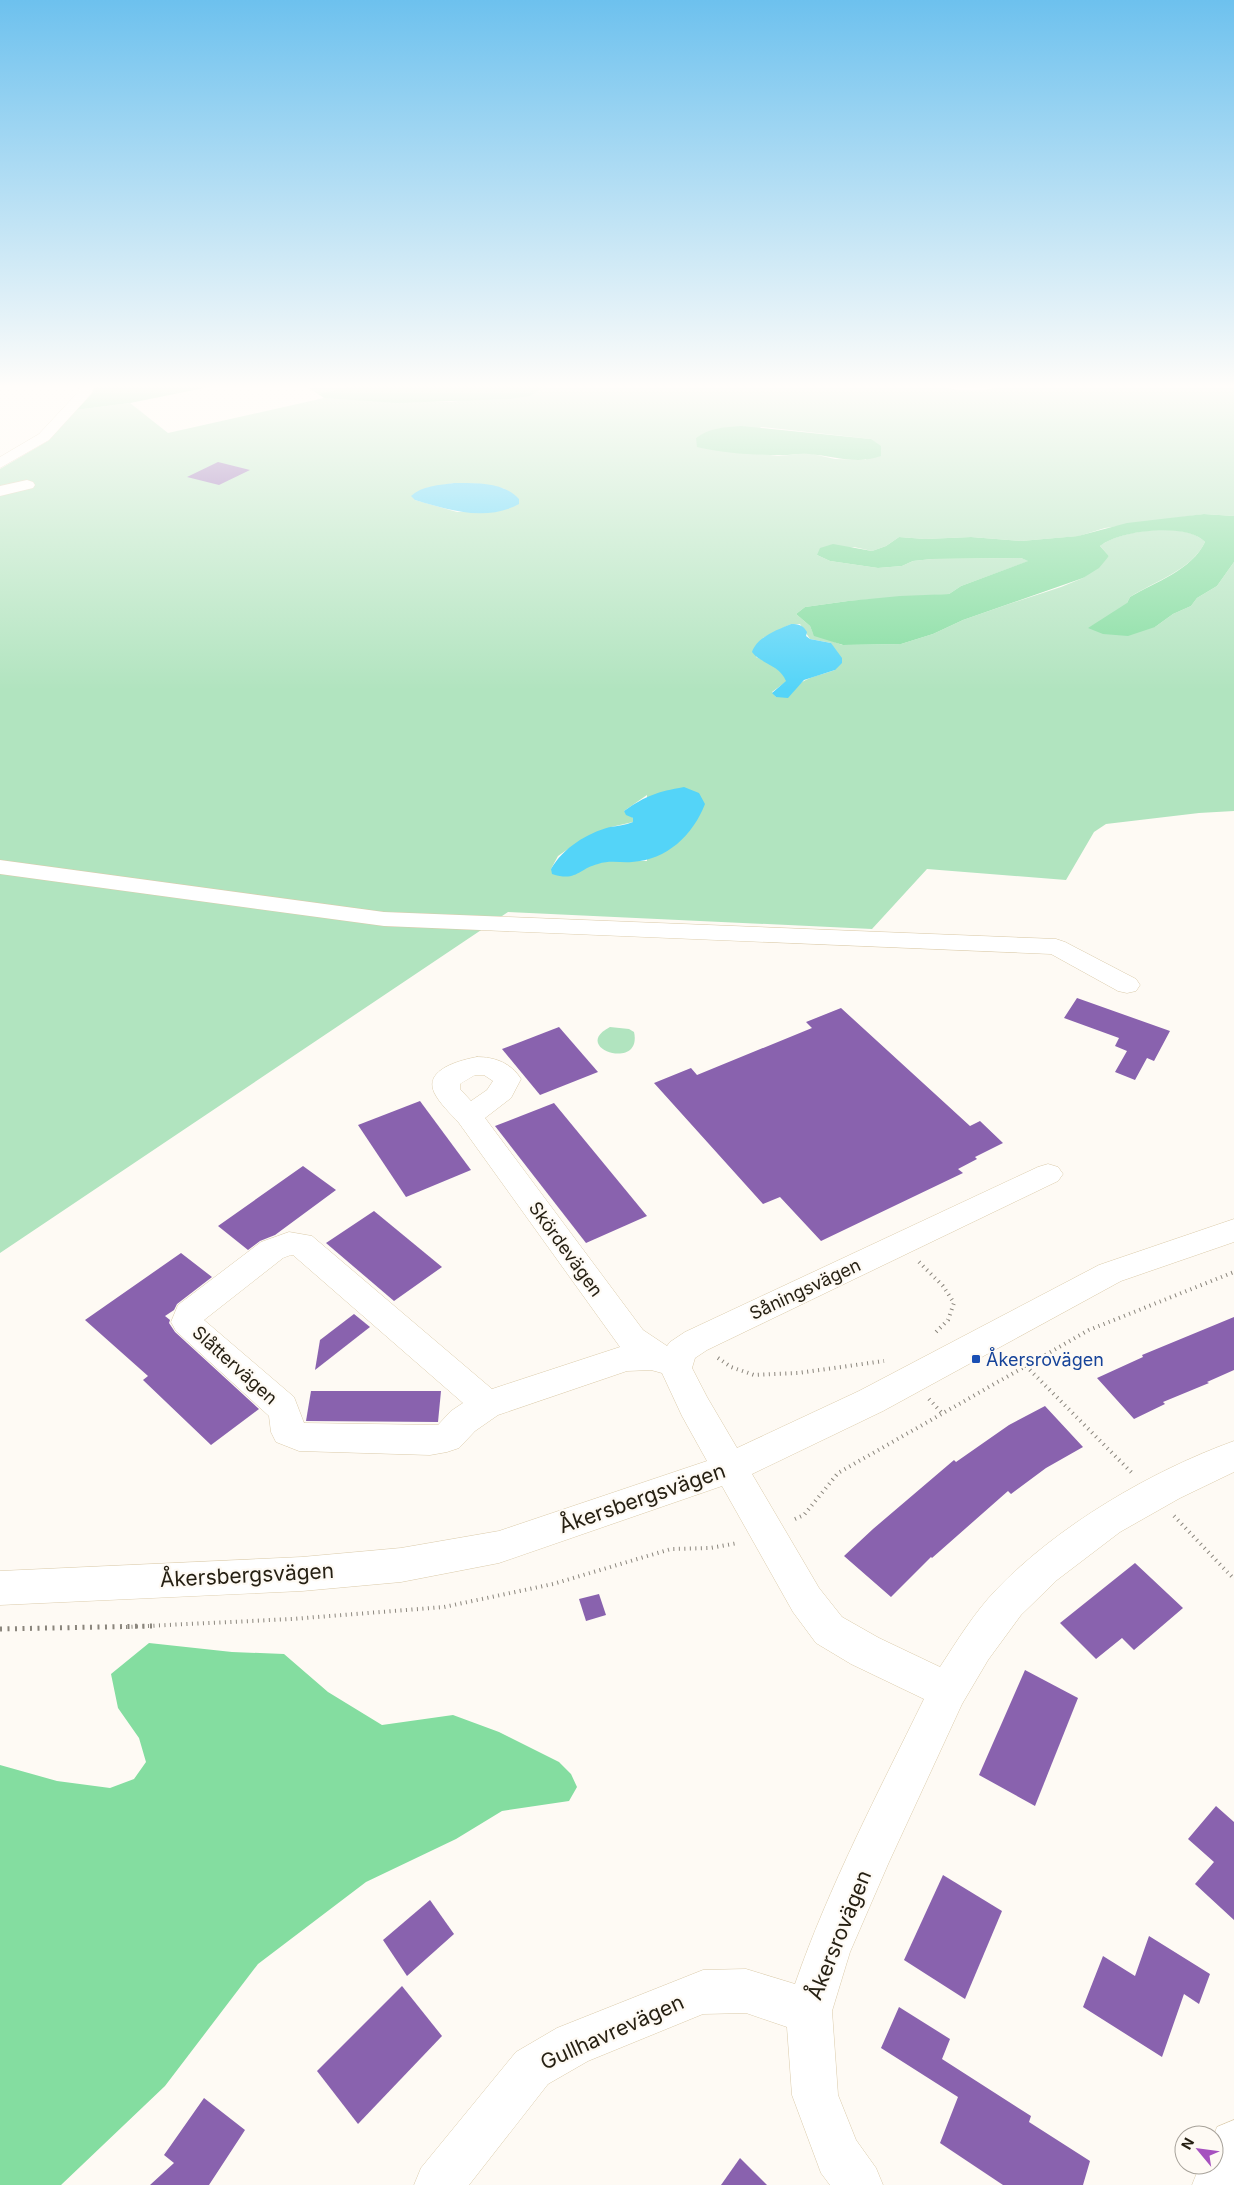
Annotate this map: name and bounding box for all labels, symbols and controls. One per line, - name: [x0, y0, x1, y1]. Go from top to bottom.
- street label: Skördevägen: [525, 1198, 607, 1300]
- street label: Såningsvägen: [746, 1254, 864, 1324]
- street label: Slåttervägen: [188, 1321, 282, 1409]
- place label: Åkersrovägen: [986, 1347, 1104, 1370]
- marker: Åkersrovägen: [970, 1353, 982, 1365]
- street label: Åkersbergsvägen: [555, 1456, 729, 1538]
- street label: Åkersbergsvägen: [159, 1556, 335, 1592]
- street label: Åkersrovägen: [800, 1866, 876, 2003]
- street label: Gullhavrevägen: [536, 1989, 688, 2075]
- north arrow: [1174, 2125, 1224, 2175]
- text: N: [1177, 2135, 1197, 2152]

